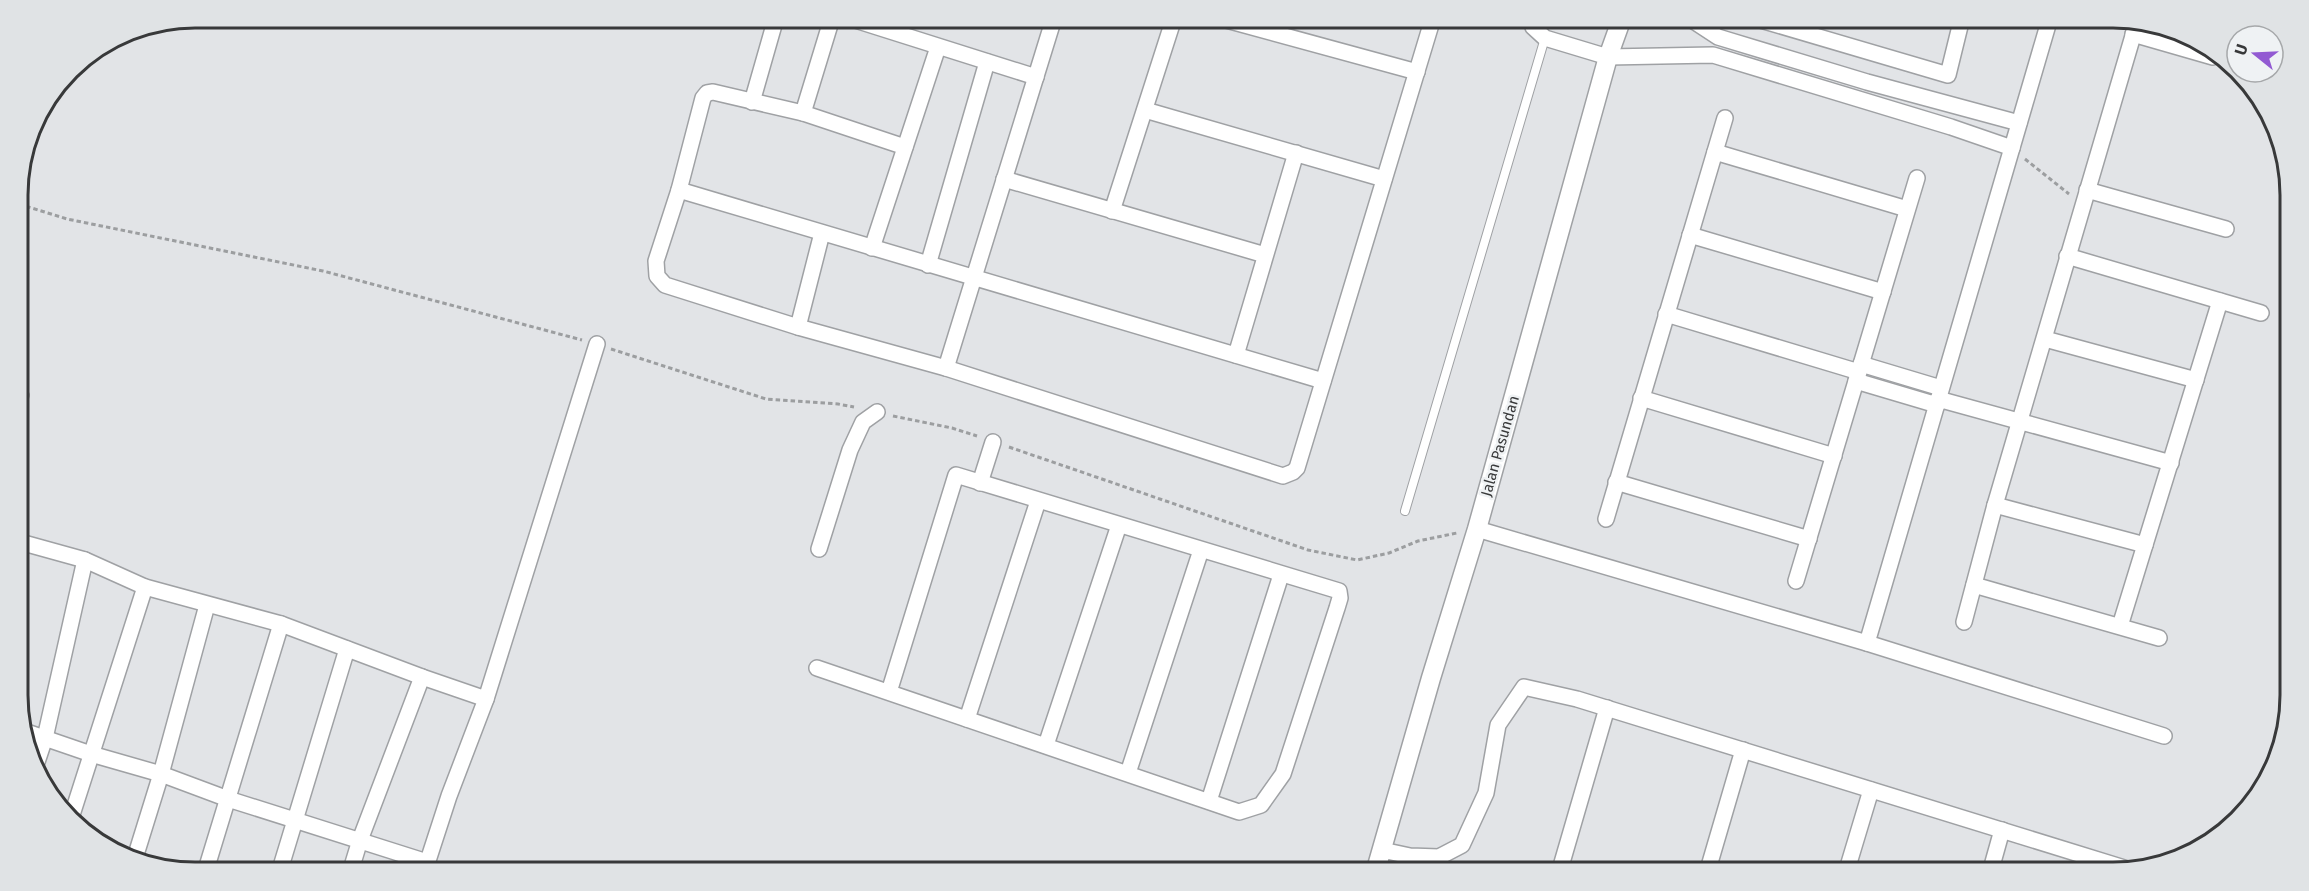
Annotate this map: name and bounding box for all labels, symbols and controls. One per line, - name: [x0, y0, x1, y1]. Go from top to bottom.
- north arrow: [2225, 24, 2285, 84]
- text: U: [2231, 42, 2252, 57]
- street label: Jalan Pasundan: [1477, 393, 1523, 499]

